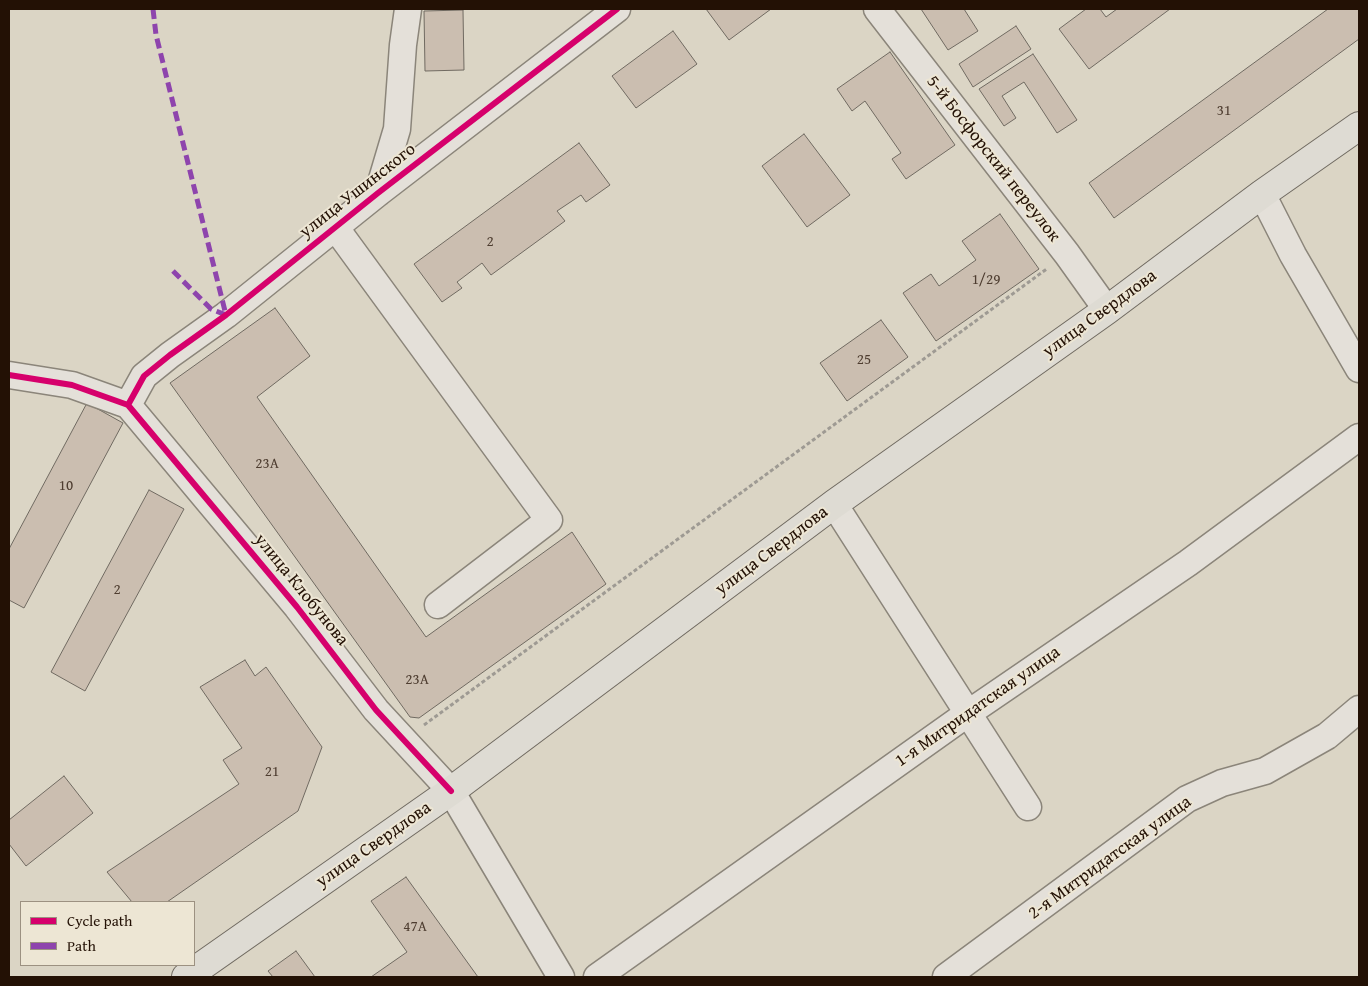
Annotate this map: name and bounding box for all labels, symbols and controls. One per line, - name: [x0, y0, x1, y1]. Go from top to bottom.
- street label: 5-й Босфорский переулок: [921, 72, 1065, 246]
- house number: 31: [1217, 102, 1231, 120]
- street label: улица Ушинского: [296, 139, 420, 243]
- house number: 2: [486, 233, 494, 251]
- street label: улица Свердлова: [1039, 265, 1161, 363]
- house number: 1/29: [972, 271, 1000, 289]
- house number: 25: [857, 351, 871, 369]
- house number: 23А: [255, 455, 279, 473]
- house number: 10: [59, 477, 73, 495]
- street label: улица Свердлова: [711, 502, 833, 600]
- street label: улица Клобунова: [249, 530, 353, 650]
- house number: 2: [113, 581, 121, 599]
- street label: 1-я Митридатская улица: [891, 642, 1065, 772]
- house number: 23А: [405, 671, 429, 689]
- house number: 21: [265, 763, 279, 781]
- street label: 2-я Митридатская улица: [1024, 791, 1196, 925]
- street label: улица Свердлова: [312, 797, 436, 893]
- legend: [20, 901, 195, 966]
- text: Cycle path: [67, 910, 133, 931]
- house number: 47А: [403, 918, 427, 936]
- text: Path: [67, 935, 96, 956]

